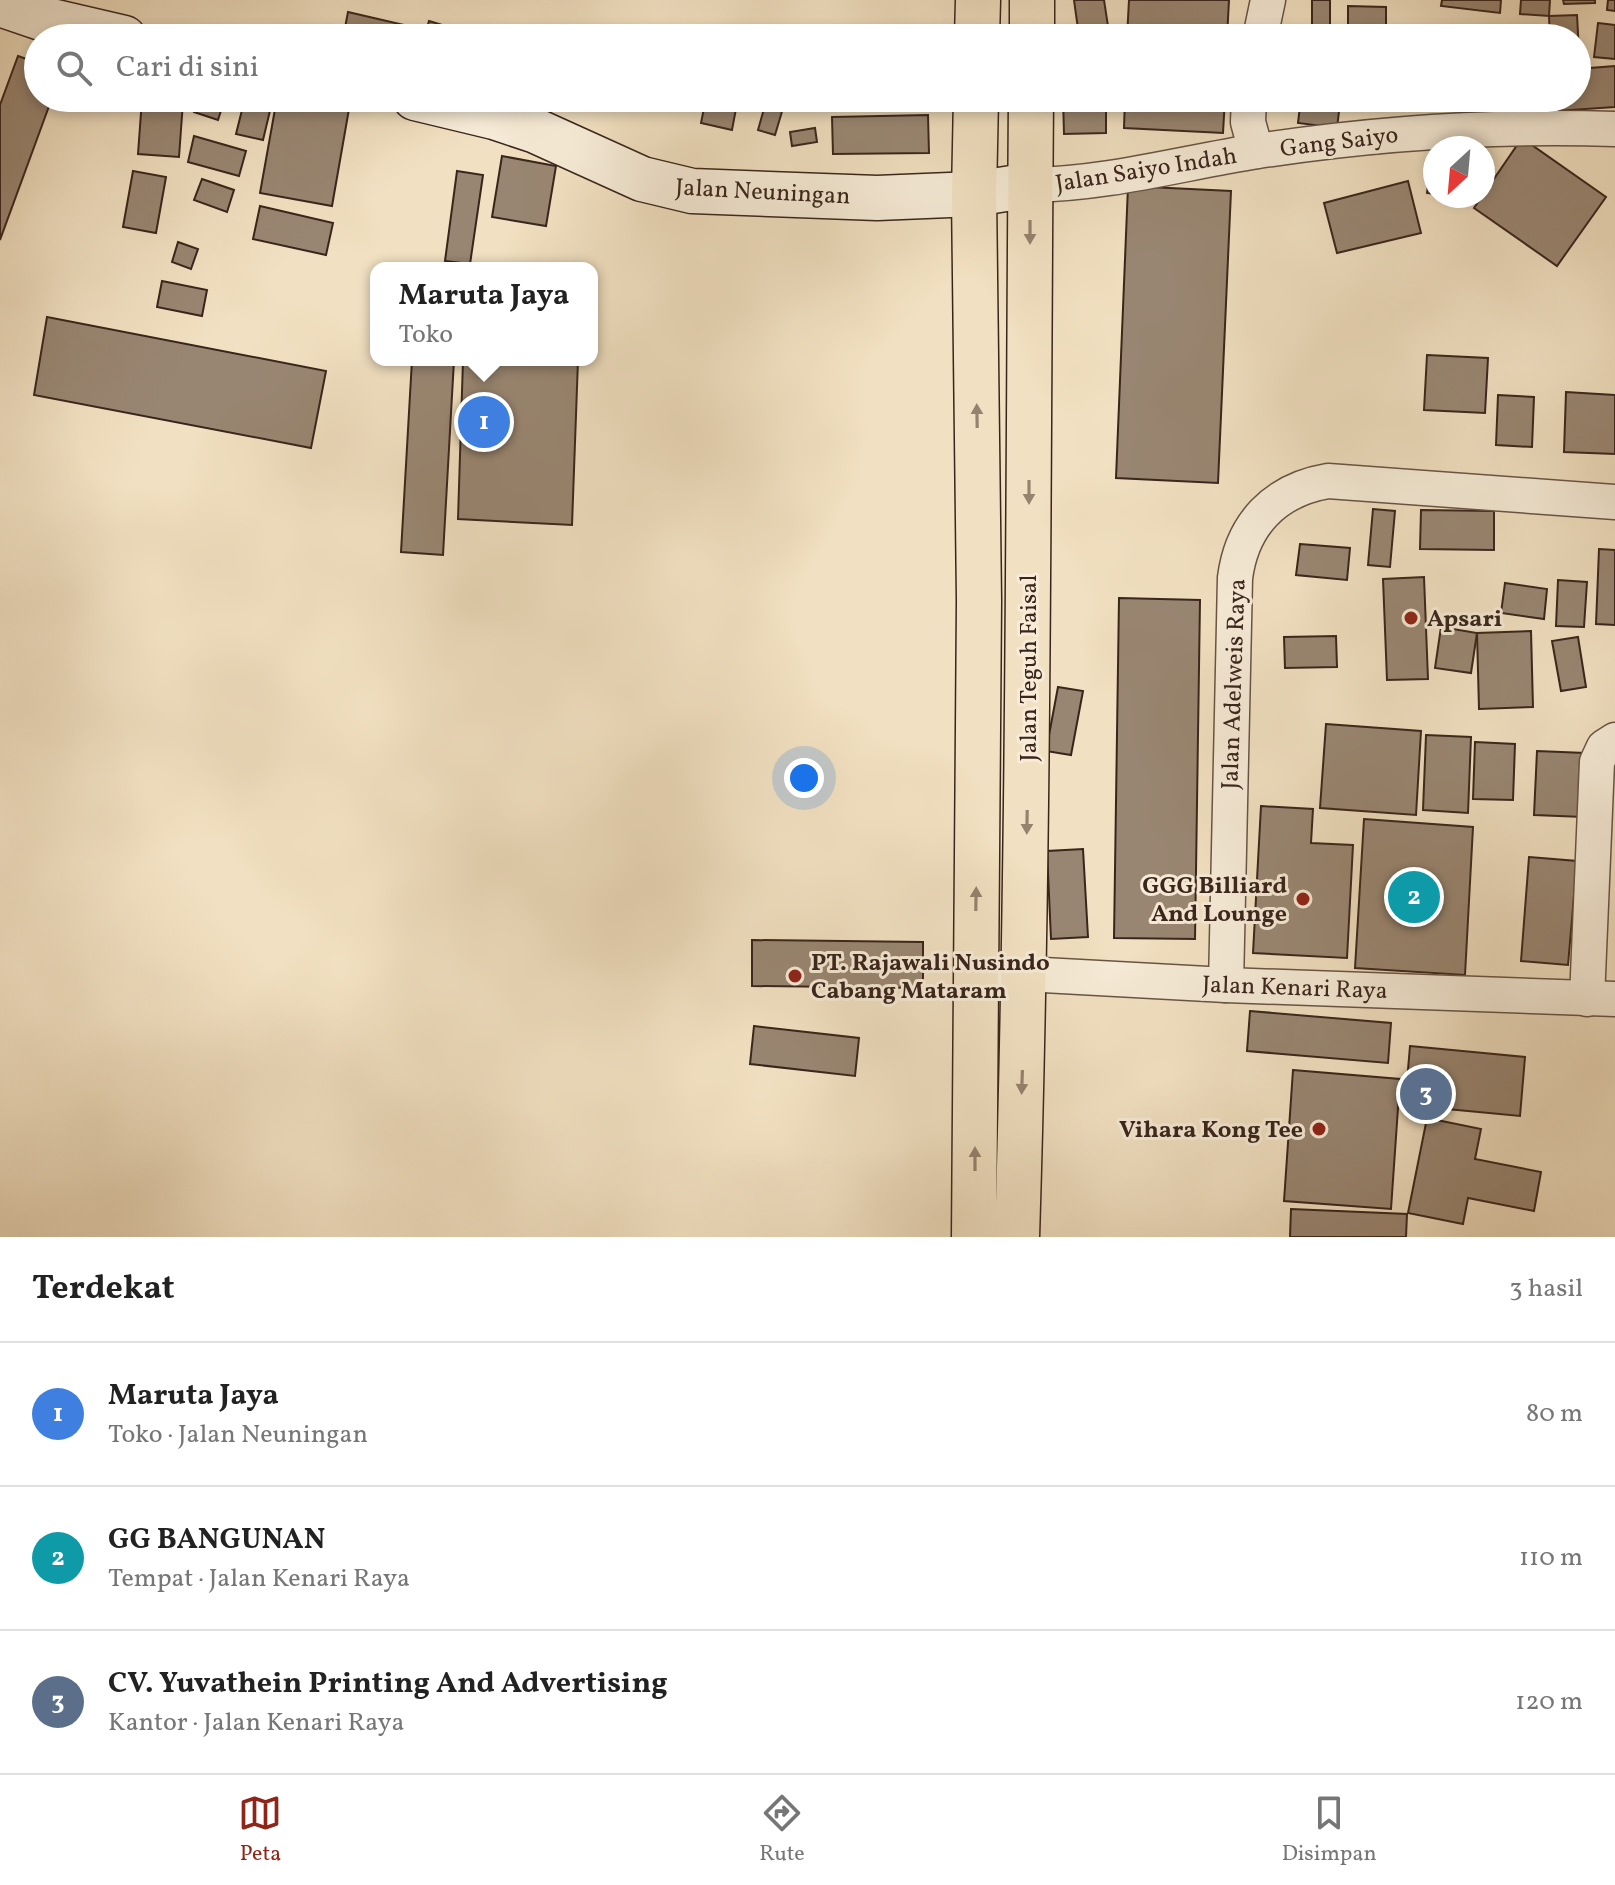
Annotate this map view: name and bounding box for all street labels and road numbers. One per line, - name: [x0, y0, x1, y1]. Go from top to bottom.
- street label: Gang Saiyo: [1278, 119, 1400, 167]
- street label: Jalan Saiyo Indah: [1053, 140, 1240, 202]
- street label: Jalan Neuningan: [675, 171, 851, 215]
- street label: Jalan Teguh Faisal: [1013, 575, 1047, 761]
- street label: Jalan Adelweis Raya: [1214, 578, 1256, 790]
- street label: Jalan Kenari Raya: [1202, 969, 1388, 1009]

